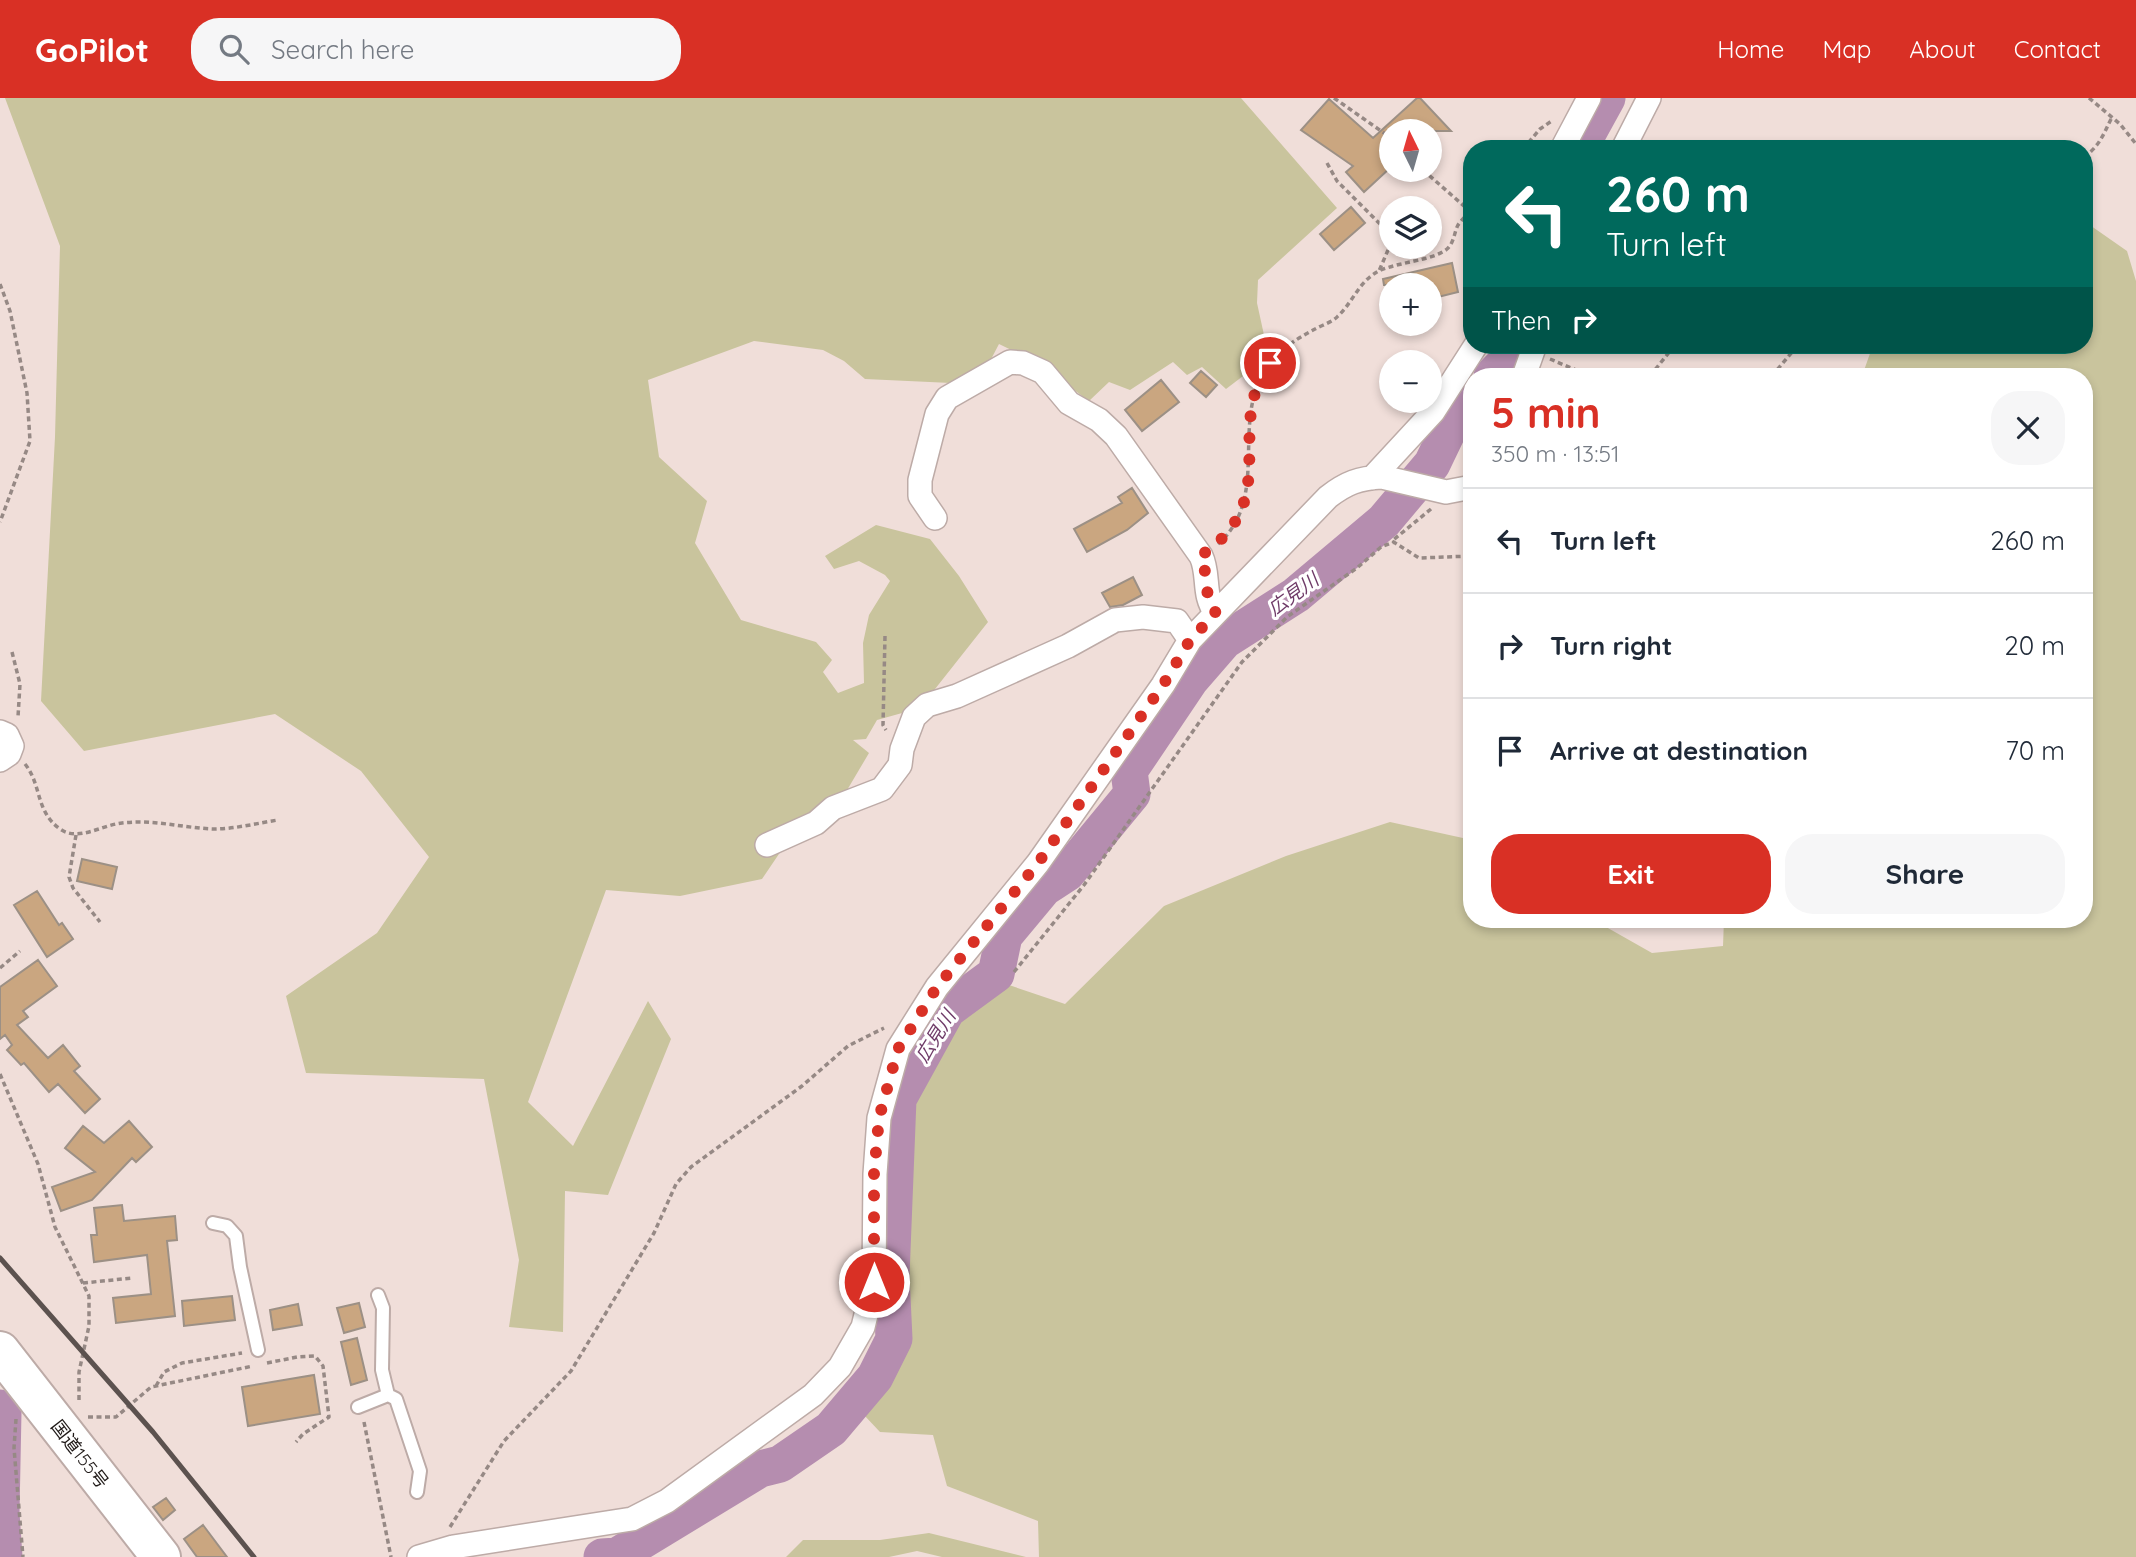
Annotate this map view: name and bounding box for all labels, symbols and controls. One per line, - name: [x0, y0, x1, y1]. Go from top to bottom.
- search box: [191, 18, 681, 81]
- text: GoPilot: [35, 29, 149, 70]
- icon: search: [215, 30, 253, 68]
- text: Search here: [271, 33, 414, 66]
- text: Home: [1717, 34, 1784, 64]
- text: Map: [1822, 34, 1871, 64]
- text: About: [1909, 34, 1976, 64]
- text: Contact: [2014, 34, 2101, 64]
- north arrow: [1379, 119, 1442, 182]
- map controls: [1379, 119, 1442, 413]
- text: 260 m: [1606, 163, 1750, 224]
- icon: left: [1491, 168, 1582, 259]
- button: layers: [1379, 196, 1442, 259]
- text: Turn left: [1606, 224, 1727, 264]
- button: +: [1379, 273, 1442, 336]
- icon: right: [1565, 301, 1603, 339]
- text: Then: [1491, 304, 1551, 337]
- pin: [1240, 333, 1300, 393]
- icon: arrive: [1251, 344, 1289, 382]
- button: −: [1379, 350, 1442, 413]
- text: 5 min: [1491, 386, 1601, 439]
- button: close: [1991, 391, 2065, 465]
- text: 350 m · 13:51: [1491, 439, 1619, 468]
- icon: left: [1491, 522, 1529, 560]
- text: Turn left: [1550, 524, 1657, 557]
- text: 260 m: [1990, 524, 2065, 557]
- water label: 広見川: [1263, 566, 1325, 620]
- icon: right: [1491, 627, 1529, 665]
- text: Turn right: [1550, 629, 1672, 662]
- text: 20 m: [2004, 629, 2065, 662]
- icon: arrive: [1491, 732, 1529, 770]
- text: Arrive at destination: [1550, 734, 1808, 767]
- text: 70 m: [2005, 734, 2065, 767]
- button: Exit: [1491, 834, 1771, 914]
- button: Share: [1785, 834, 2065, 914]
- water label: 広見川: [910, 1004, 961, 1067]
- position arrow: [837, 1245, 911, 1319]
- street label: 国道155号: [46, 1415, 114, 1493]

